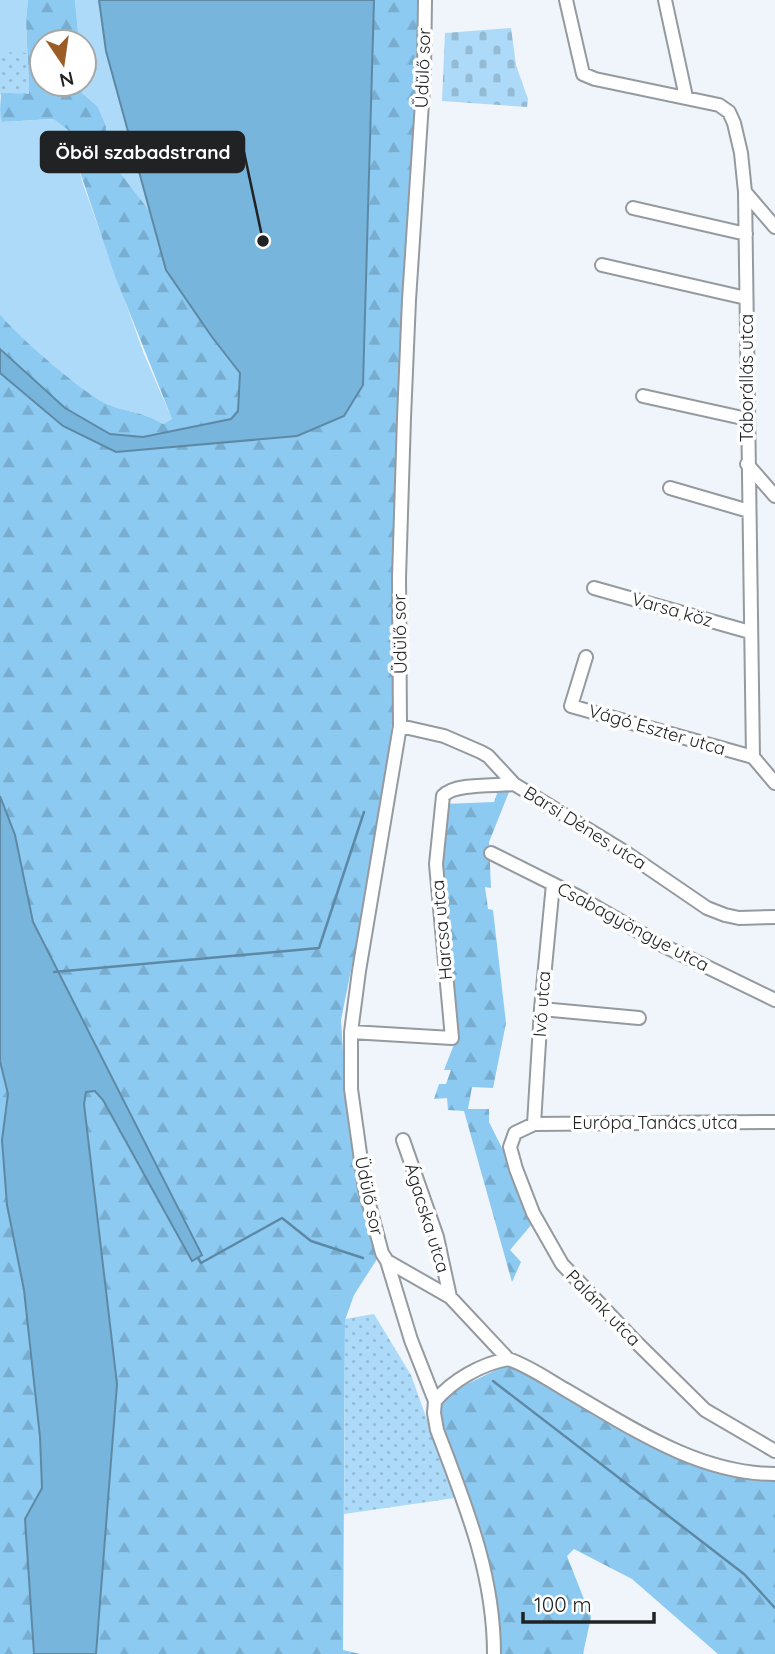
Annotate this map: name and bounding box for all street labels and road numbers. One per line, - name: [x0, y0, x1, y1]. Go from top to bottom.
- street label: Üdülő sor: [410, 27, 435, 109]
- street label: Táborállás utca: [735, 314, 758, 442]
- street label: Varsa köz: [629, 587, 715, 632]
- street label: Üdülő sor: [387, 594, 412, 674]
- street label: Vágó Eszter utca: [586, 699, 728, 760]
- street label: Barsi Dénes utca: [520, 781, 651, 875]
- street label: Csabagyöngye utca: [553, 877, 713, 976]
- street label: Harcsa utca: [426, 879, 457, 981]
- street label: Ivó utca: [528, 970, 555, 1038]
- street label: Európa Tanács utca: [572, 1111, 738, 1134]
- street label: Üdülő sor: [350, 1154, 389, 1238]
- street label: Ágacska utca: [400, 1160, 455, 1275]
- street label: Palánk utca: [561, 1264, 646, 1351]

